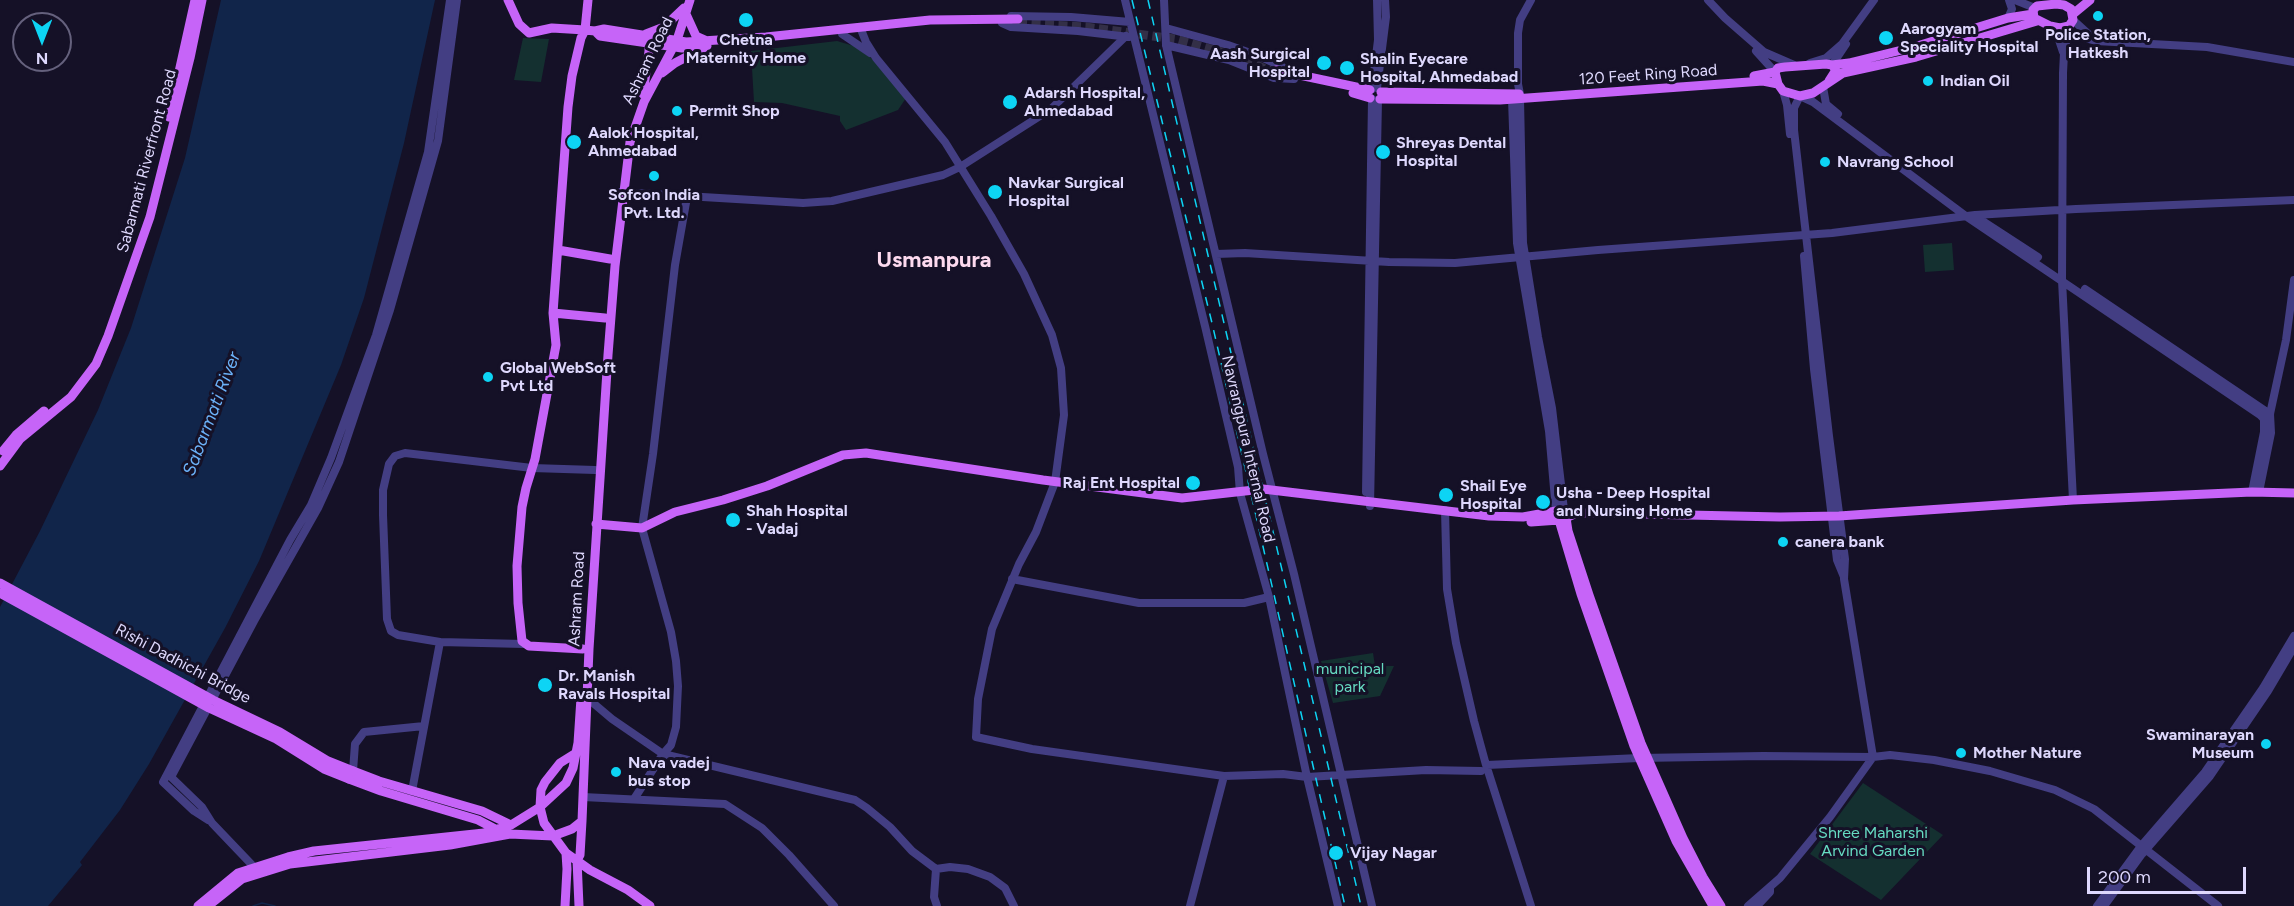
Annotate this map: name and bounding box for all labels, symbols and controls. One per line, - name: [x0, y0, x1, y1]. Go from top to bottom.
- marker: Police Station, Hatkesh: [2091, 9, 2105, 23]
- marker: Chetna Maternity Home: [737, 11, 755, 29]
- north arrow: [12, 12, 72, 72]
- street label: Ashram Road: [619, 14, 677, 108]
- place label: Aarogyam Speciality Hospital: [1900, 19, 2039, 57]
- place label: Police Station, Hatkesh: [2045, 25, 2151, 63]
- marker: Aarogyam Speciality Hospital: [1877, 29, 1895, 47]
- place label: Chetna Maternity Home: [686, 30, 806, 68]
- place label: Aash Surgical Hospital: [1210, 44, 1310, 82]
- text: N: [36, 49, 48, 68]
- place label: Shalin Eyecare Hospital, Ahmedabad: [1360, 49, 1518, 87]
- marker: Aash Surgical Hospital: [1315, 54, 1333, 72]
- marker: Shalin Eyecare Hospital, Ahmedabad: [1338, 59, 1356, 77]
- street label: 120 Feet Ring Road: [1578, 61, 1718, 89]
- street label: Sabarmati Riverfront Road: [113, 67, 181, 255]
- place label: Indian Oil: [1940, 71, 2010, 91]
- marker: Indian Oil: [1921, 74, 1935, 88]
- place label: Adarsh Hospital, Ahmedabad: [1024, 83, 1145, 121]
- marker: Adarsh Hospital, Ahmedabad: [1001, 93, 1019, 111]
- place label: Permit Shop: [689, 101, 780, 121]
- marker: Permit Shop: [670, 104, 684, 118]
- place label: Aalok Hospital, Ahmedabad: [588, 123, 699, 161]
- marker: Aalok Hospital, Ahmedabad: [565, 133, 583, 151]
- place label: Shreyas Dental Hospital: [1396, 133, 1506, 171]
- marker: Shreyas Dental Hospital: [1374, 143, 1392, 161]
- place label: Navrang School: [1837, 152, 1954, 172]
- marker: Navrang School: [1818, 155, 1832, 169]
- marker: Sofcon India Pvt. Ltd.: [647, 169, 661, 183]
- place label: Navkar Surgical Hospital: [1008, 173, 1124, 211]
- marker: Navkar Surgical Hospital: [986, 183, 1004, 201]
- place label: Sofcon India Pvt. Ltd.: [608, 185, 700, 223]
- district label: Usmanpura: [877, 248, 991, 274]
- water label: Sabarmati River: [178, 349, 246, 479]
- street label: Navrangpura Internal Road: [1217, 354, 1279, 544]
- place label: Global WebSoft Pvt Ltd: [500, 358, 616, 396]
- marker: Global WebSoft Pvt Ltd: [481, 370, 495, 384]
- place label: Raj Ent Hospital: [1063, 473, 1180, 493]
- marker: Raj Ent Hospital: [1184, 474, 1202, 492]
- place label: Shail Eye Hospital: [1460, 476, 1527, 514]
- place label: Usha - Deep Hospital and Nursing Home: [1556, 483, 1710, 521]
- marker: Shail Eye Hospital: [1437, 486, 1455, 504]
- marker: Usha - Deep Hospital and Nursing Home: [1534, 493, 1552, 511]
- place label: Shah Hospital - Vadaj: [746, 501, 848, 539]
- marker: Shah Hospital - Vadaj: [724, 511, 742, 529]
- place label: canera bank: [1795, 532, 1884, 552]
- marker: canera bank: [1776, 535, 1790, 549]
- street label: Ashram Road: [565, 551, 589, 647]
- street label: Rishi Dadhichi Bridge: [112, 620, 254, 708]
- park label: municipal park: [1316, 659, 1384, 697]
- place label: Dr. Manish Ravals Hospital: [558, 666, 670, 704]
- marker: Dr. Manish Ravals Hospital: [536, 676, 554, 694]
- place label: Swaminarayan Museum: [2146, 725, 2254, 763]
- marker: Swaminarayan Museum: [2259, 737, 2273, 751]
- place label: Mother Nature: [1973, 743, 2082, 763]
- marker: Mother Nature: [1954, 746, 1968, 760]
- place label: Nava vadej bus stop: [628, 753, 710, 791]
- marker: Nava vadej bus stop: [609, 765, 623, 779]
- park label: Shree Maharshi Arvind Garden: [1818, 823, 1928, 861]
- place label: Vijay Nagar: [1350, 843, 1437, 863]
- marker: Vijay Nagar: [1327, 844, 1345, 862]
- scale bar: [2090, 855, 2249, 893]
- text: 200 m: [2098, 866, 2151, 888]

